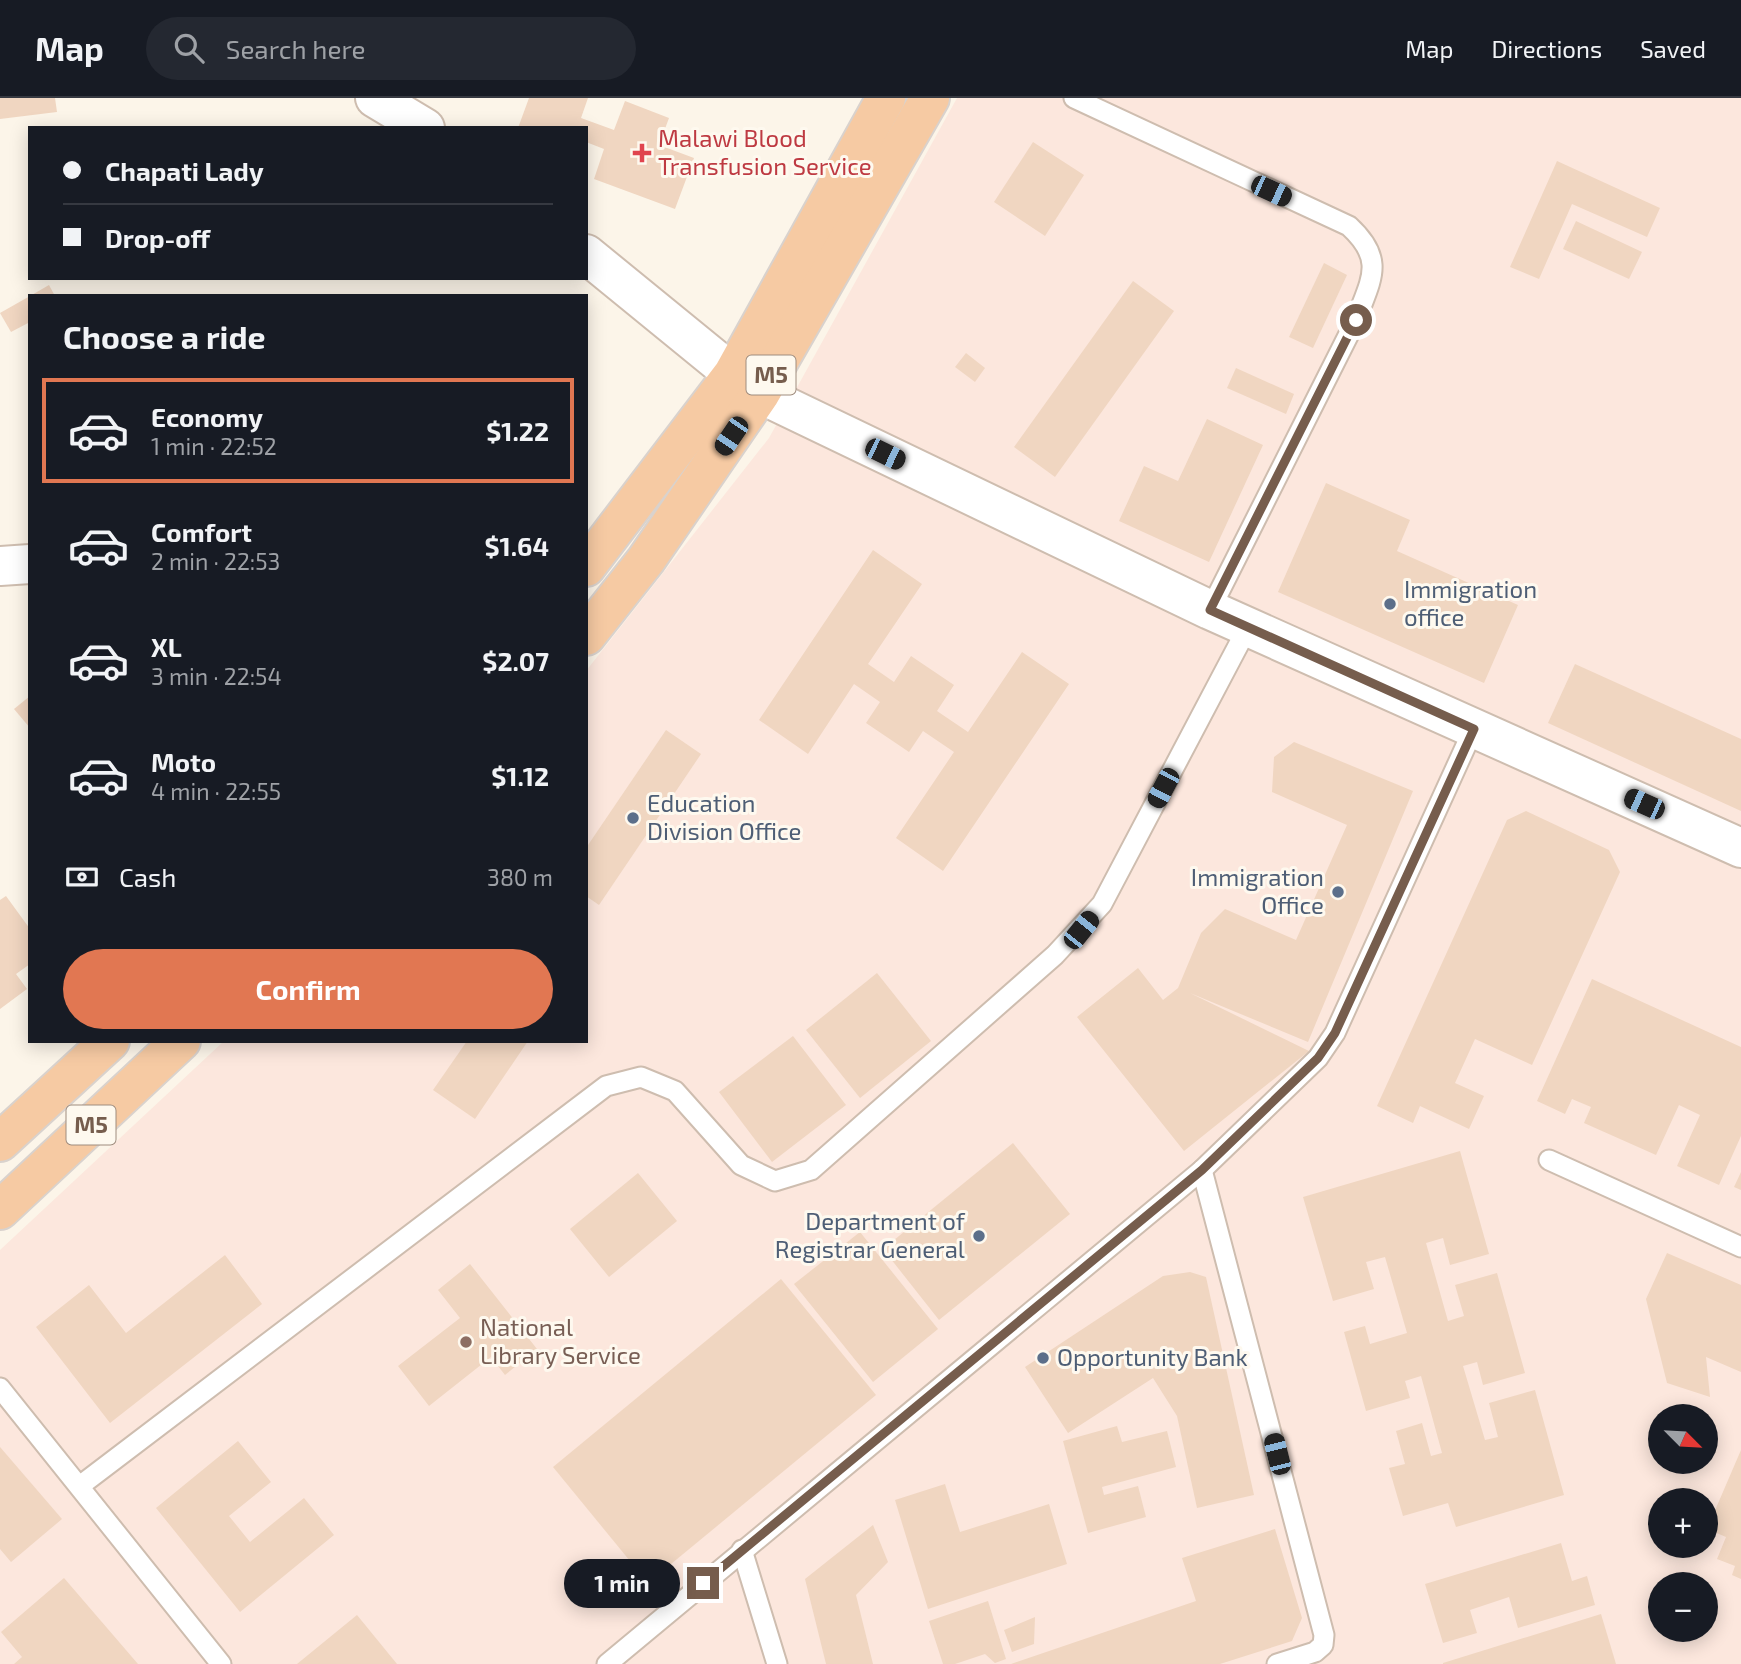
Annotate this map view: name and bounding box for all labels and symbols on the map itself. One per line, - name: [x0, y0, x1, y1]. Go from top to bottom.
- place label: Malawi Blood Transfusion Service: [658, 123, 872, 180]
- marker: Malawi Blood Transfusion Service: [632, 143, 652, 163]
- car: [1248, 173, 1295, 209]
- route start: [1340, 304, 1372, 336]
- road number: M5: [746, 356, 796, 394]
- car: [711, 413, 752, 459]
- car: [862, 435, 909, 473]
- place label: Immigration office: [1404, 574, 1537, 631]
- marker: Immigration office: [1382, 596, 1398, 612]
- car: [1144, 765, 1183, 811]
- car: [1621, 786, 1668, 822]
- place label: Education Division Office: [647, 788, 801, 845]
- marker: Education Division Office: [625, 810, 641, 826]
- place label: Immigration Office: [1191, 862, 1324, 919]
- marker: Immigration Office: [1330, 884, 1346, 900]
- car: [1060, 907, 1103, 953]
- road number: M5: [66, 1106, 116, 1144]
- place label: Department of Registrar General: [775, 1206, 966, 1263]
- marker: Department of Registrar General: [971, 1228, 987, 1244]
- place label: National Library Service: [480, 1312, 641, 1369]
- marker: National Library Service: [458, 1334, 474, 1350]
- place label: Opportunity Bank: [1057, 1342, 1248, 1371]
- marker: Opportunity Bank: [1035, 1350, 1051, 1366]
- north arrow: [1648, 1404, 1718, 1474]
- car: [1262, 1431, 1293, 1477]
- callout: 1 min: [563, 1558, 678, 1608]
- route end: [687, 1567, 719, 1599]

